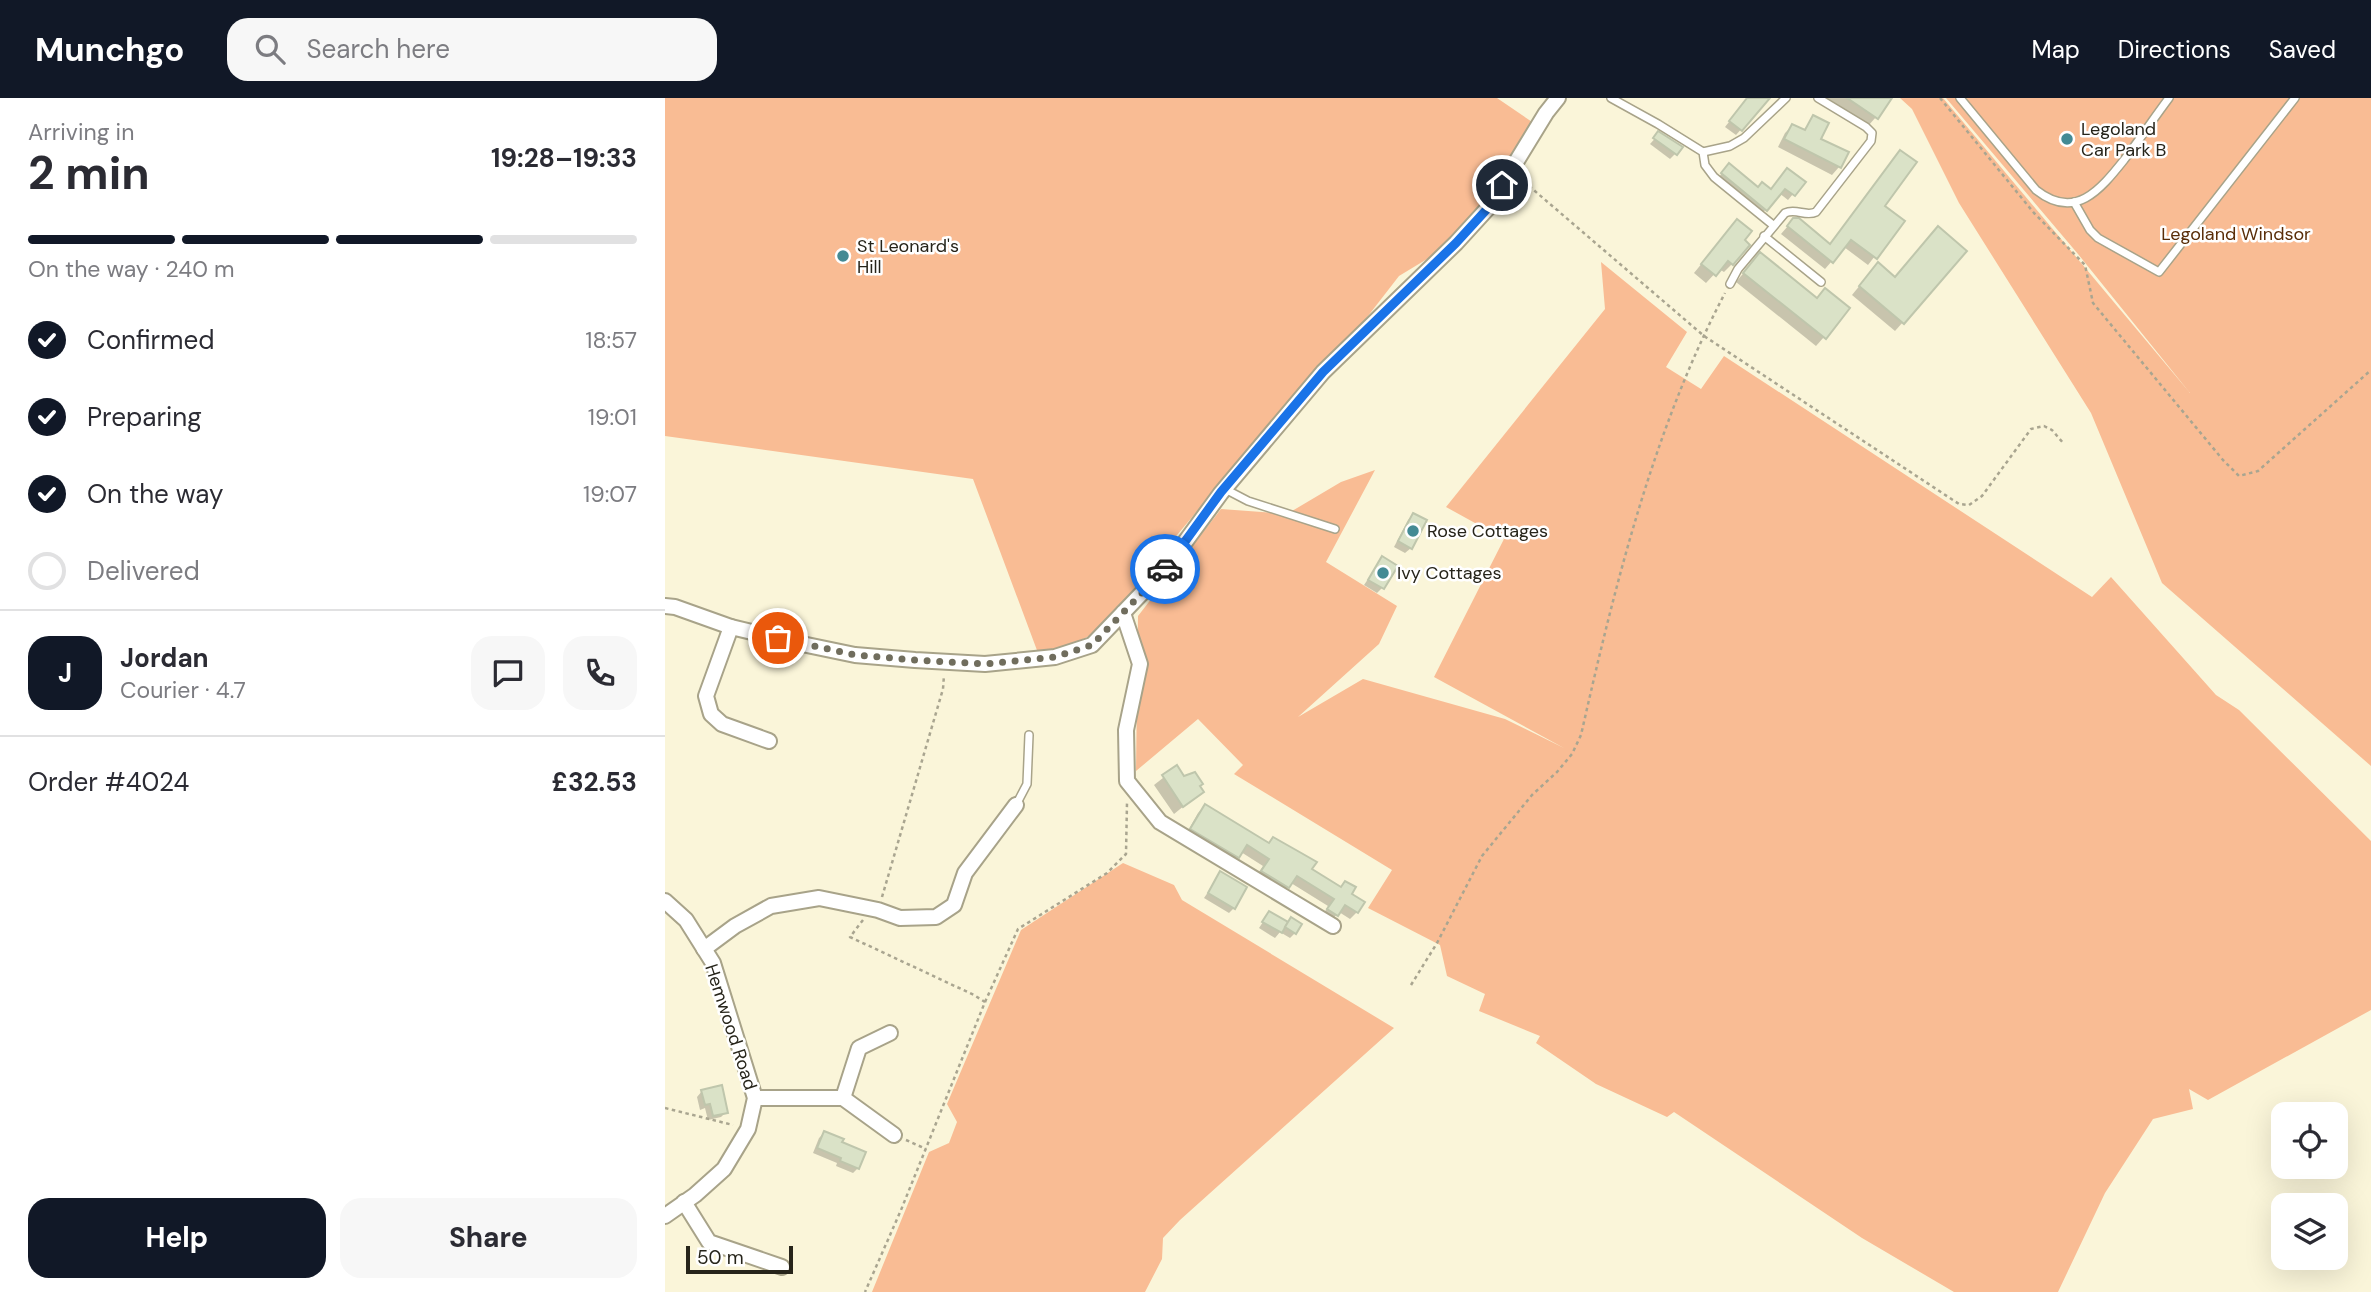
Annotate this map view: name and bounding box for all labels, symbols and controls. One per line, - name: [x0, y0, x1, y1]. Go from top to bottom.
- search box: [227, 18, 717, 81]
- text: Munchgo: [35, 28, 185, 71]
- icon: search: [251, 30, 289, 68]
- text: Search here: [307, 32, 450, 66]
- text: Map: [2032, 34, 2080, 65]
- text: Directions: [2118, 34, 2231, 65]
- text: Saved: [2269, 34, 2336, 65]
- text: Arriving in: [28, 117, 134, 147]
- place label: Legoland Car Park B: [2081, 117, 2166, 162]
- marker: Legoland Car Park B: [2059, 131, 2075, 147]
- text: 19:28–19:33: [491, 141, 637, 175]
- text: 2 min: [28, 143, 150, 203]
- pin: [1472, 155, 1532, 215]
- icon: home: [1483, 166, 1521, 204]
- park label: Legoland Windsor: [2161, 222, 2311, 246]
- place label: St Leonard's Hill: [857, 234, 959, 279]
- marker: St Leonard's Hill: [835, 248, 851, 264]
- text: On the way · 240 m: [28, 254, 235, 284]
- icon: check: [28, 321, 66, 359]
- text: Confirmed: [87, 323, 214, 357]
- text: 18:57: [585, 325, 637, 355]
- icon: check: [28, 398, 66, 436]
- text: Preparing: [87, 400, 202, 434]
- text: 19:01: [588, 402, 637, 432]
- icon: check: [28, 475, 66, 513]
- text: On the way: [87, 477, 223, 511]
- text: 19:07: [583, 479, 637, 509]
- place label: Rose Cottages: [1427, 519, 1548, 543]
- marker: Rose Cottages: [1405, 523, 1421, 539]
- courier: [1130, 534, 1200, 604]
- icon: car: [1146, 550, 1184, 588]
- text: Delivered: [87, 554, 200, 588]
- place label: Ivy Cottages: [1397, 561, 1502, 585]
- marker: Ivy Cottages: [1375, 565, 1391, 581]
- pin: [748, 608, 808, 668]
- icon: bag: [759, 619, 797, 657]
- button: chat: [471, 636, 545, 710]
- button: phone: [563, 636, 637, 710]
- text: Jordan: [120, 641, 209, 675]
- text: J: [58, 656, 72, 690]
- text: Courier · 4.7: [120, 675, 246, 705]
- text: Order #4024: [28, 765, 189, 799]
- text: £32.53: [552, 765, 637, 799]
- street label: Hemwood Road: [699, 961, 763, 1093]
- map controls: [2271, 1102, 2348, 1270]
- button: locate: [2271, 1102, 2348, 1179]
- button: layers: [2271, 1193, 2348, 1270]
- button: Help: [28, 1198, 326, 1278]
- button: Share: [340, 1198, 637, 1278]
- scale bar: [686, 1243, 793, 1275]
- text: 50 m: [697, 1245, 744, 1270]

